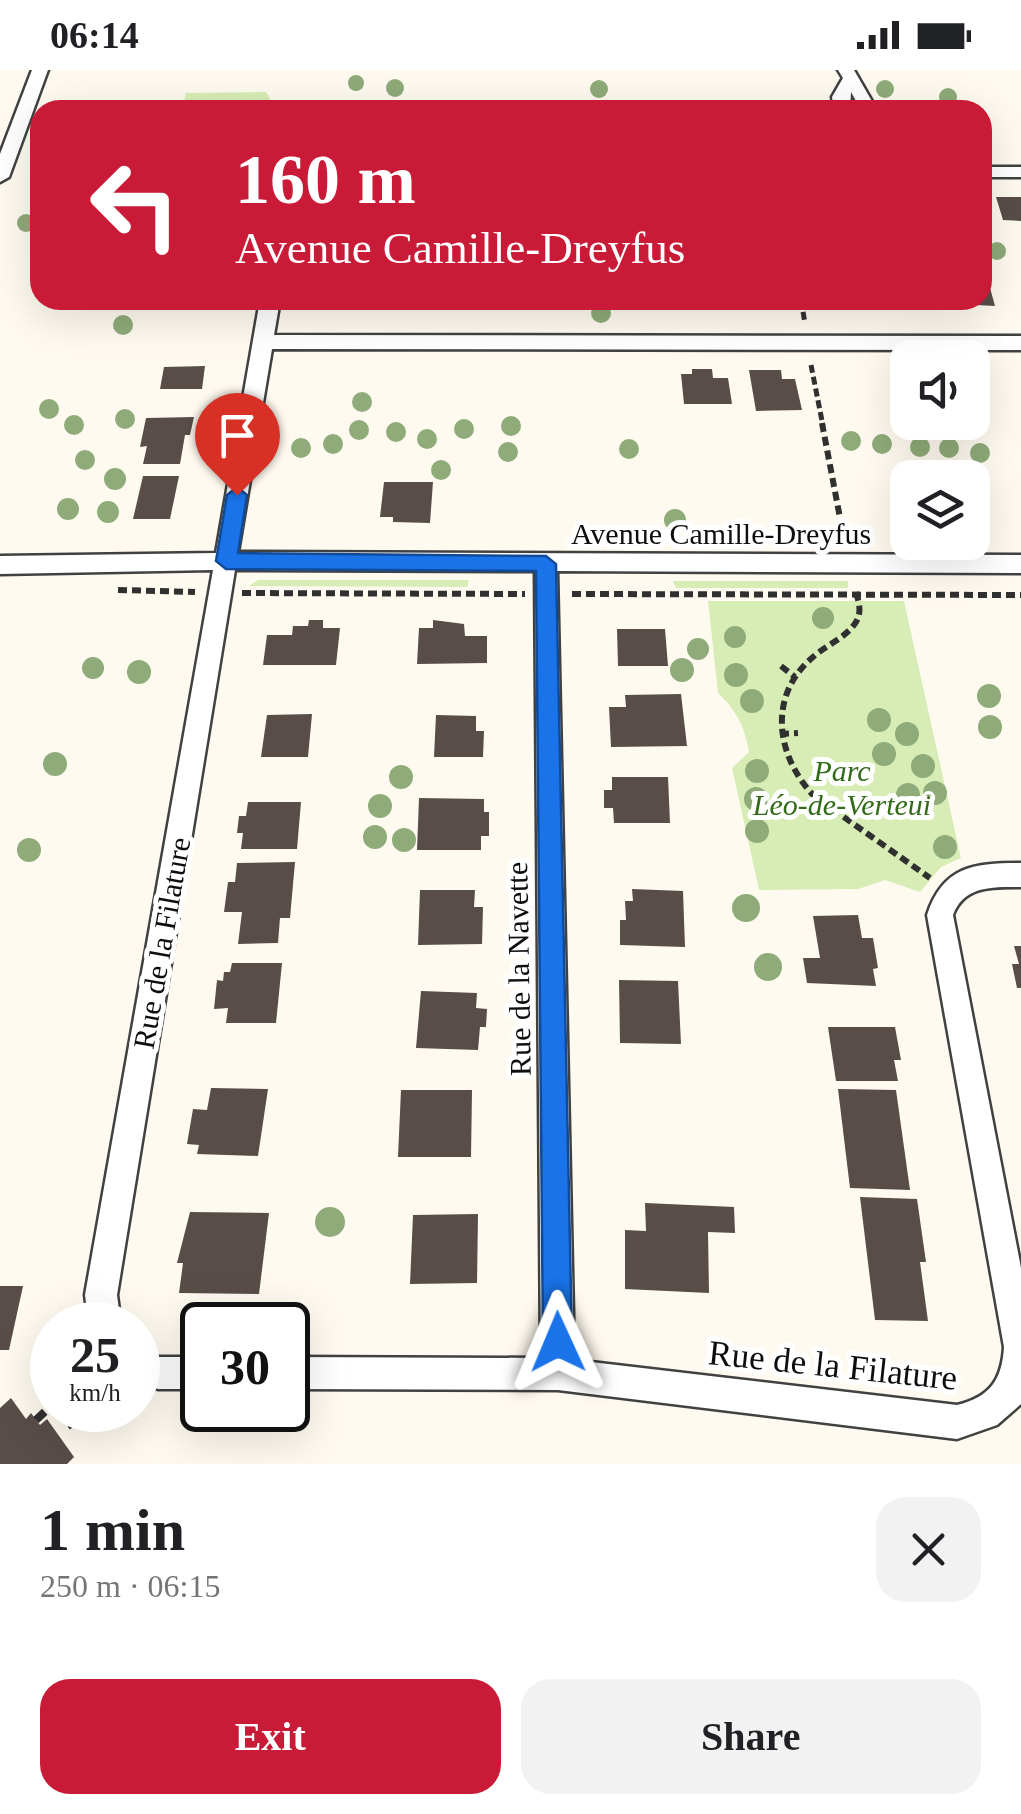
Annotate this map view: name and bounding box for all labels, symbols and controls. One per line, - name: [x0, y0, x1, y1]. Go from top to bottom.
- text: 06:14: [50, 14, 139, 56]
- icon: left: [70, 140, 200, 270]
- text: 160 m: [235, 141, 416, 218]
- text: Avenue Camille-Dreyfus: [235, 223, 685, 273]
- map controls: [890, 340, 990, 560]
- button: sound: [890, 340, 990, 440]
- pin: [195, 393, 280, 496]
- icon: arrive: [210, 408, 265, 463]
- button: layers: [890, 460, 990, 560]
- street label: Avenue Camille-Dreyfus: [571, 517, 871, 550]
- park label: Parc Léo-de-Verteui: [752, 754, 931, 821]
- street label: Rue de la Filature: [127, 835, 196, 1051]
- street label: Rue de la Navette: [500, 862, 537, 1076]
- position arrow: [506, 1290, 610, 1394]
- speed limit sign: 30: [180, 1302, 310, 1432]
- text: 25: [70, 1327, 120, 1383]
- street label: Rue de la Filature: [707, 1333, 959, 1398]
- text: km/h: [69, 1379, 121, 1406]
- text: 1 min: [40, 1497, 185, 1563]
- button: close: [876, 1497, 981, 1602]
- text: 250 m · 06:15: [40, 1568, 220, 1604]
- button: Exit: [40, 1679, 501, 1794]
- button: Share: [521, 1679, 981, 1794]

